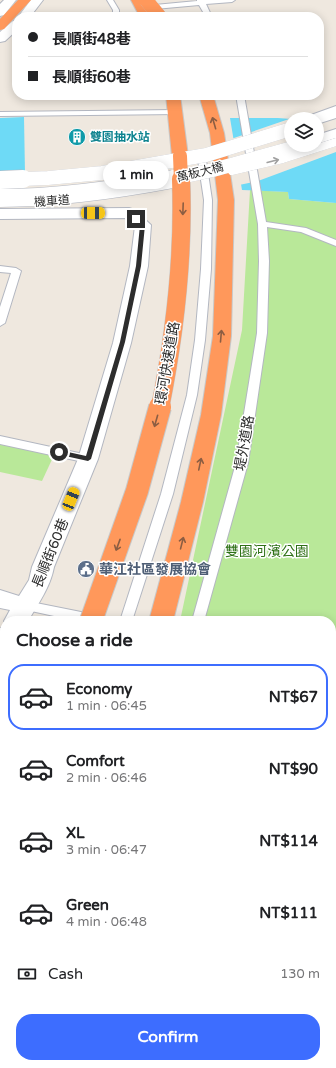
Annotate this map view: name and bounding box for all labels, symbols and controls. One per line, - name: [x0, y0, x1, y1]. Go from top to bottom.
- text: 長順街48巷: [52, 30, 131, 48]
- text: 長順街60巷: [52, 68, 131, 86]
- map controls: [284, 112, 324, 152]
- button: layers: [284, 112, 324, 152]
- one-way arrow: [210, 117, 218, 130]
- building icon: 雙園抽水站: [67, 127, 87, 147]
- place label: 雙園抽水站: [90, 130, 150, 144]
- one-way arrow: [266, 157, 279, 165]
- street label: 萬板大橋: [175, 159, 225, 185]
- callout: 1 min: [103, 161, 169, 189]
- text: 1 min: [119, 167, 153, 183]
- street label: 機車道: [34, 193, 70, 209]
- one-way arrow: [179, 202, 187, 215]
- car: [81, 207, 105, 219]
- route end: [127, 210, 145, 228]
- street label: 環河快速道路: [152, 320, 183, 406]
- one-way arrow: [218, 330, 225, 343]
- one-way arrow: [152, 414, 160, 427]
- street label: 堤外道路: [231, 414, 258, 472]
- route start: [50, 443, 68, 461]
- one-way arrow: [197, 458, 205, 471]
- car: [61, 486, 81, 512]
- street label: 長順街60巷: [29, 516, 72, 590]
- one-way arrow: [179, 537, 186, 550]
- one-way arrow: [114, 539, 122, 551]
- park label: 雙園河濱公園: [225, 543, 309, 560]
- public building icon: 華江社區發展協會: [76, 559, 96, 579]
- place label: 華江社區發展協會: [99, 561, 211, 578]
- text: Choose a ride: [16, 629, 133, 651]
- icon: car: [18, 679, 54, 715]
- text: Economy: [66, 680, 132, 698]
- text: NT$67: [269, 688, 318, 706]
- text: 1 min · 06:45: [66, 698, 147, 714]
- icon: car: [18, 751, 54, 787]
- text: Comfort: [66, 752, 125, 770]
- text: NT$90: [269, 760, 318, 778]
- text: 2 min · 06:46: [66, 770, 147, 786]
- icon: car: [18, 823, 54, 859]
- text: XL: [66, 824, 85, 842]
- text: NT$114: [259, 832, 318, 850]
- text: 3 min · 06:47: [66, 842, 147, 858]
- icon: car: [18, 895, 54, 931]
- text: Green: [66, 896, 109, 914]
- text: NT$111: [259, 904, 318, 922]
- text: 4 min · 06:48: [66, 914, 147, 930]
- icon: cash: [16, 963, 38, 985]
- text: Cash: [48, 965, 83, 983]
- text: 130 m: [280, 966, 320, 982]
- button: Confirm: [16, 1014, 320, 1060]

